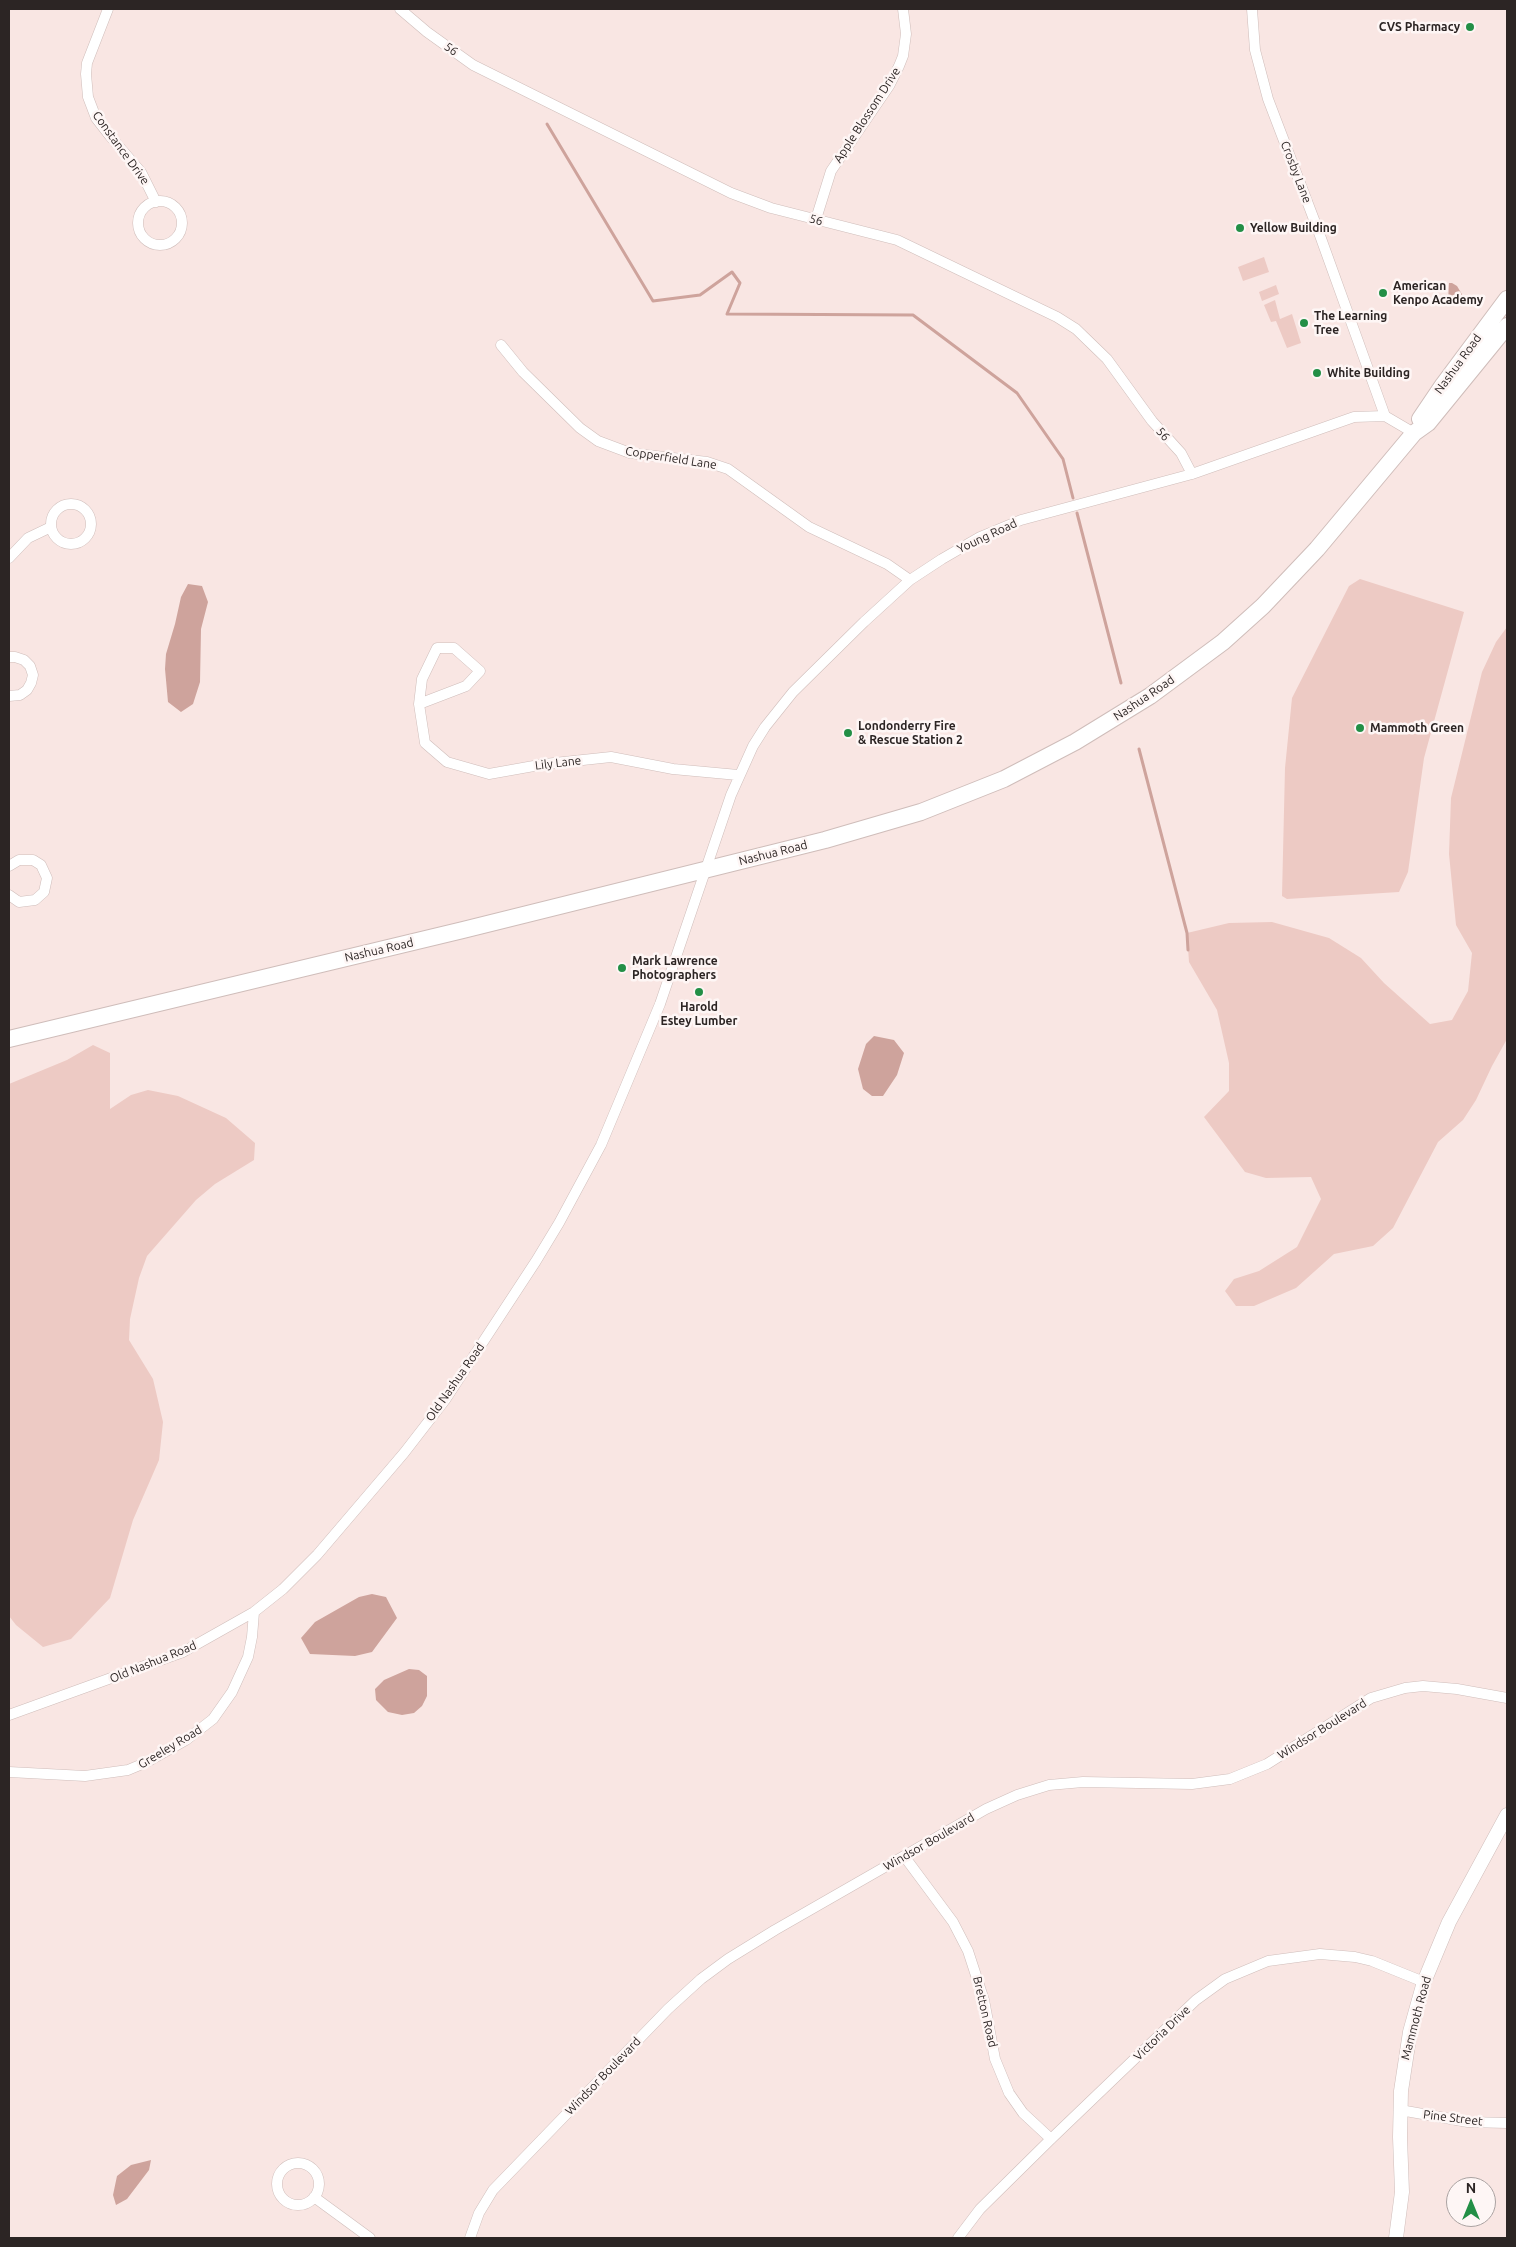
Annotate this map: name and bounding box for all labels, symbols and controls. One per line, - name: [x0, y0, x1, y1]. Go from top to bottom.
- place label: CVS Pharmacy: [1379, 20, 1460, 34]
- marker: CVS Pharmacy: [1464, 21, 1476, 33]
- street label: 56: [441, 39, 461, 59]
- street label: Apple Blossom Drive: [831, 65, 903, 165]
- street label: Constance Drive: [89, 108, 153, 188]
- street label: Crosby Lane: [1278, 139, 1314, 205]
- street label: 56: [808, 211, 824, 229]
- place label: Yellow Building: [1250, 221, 1337, 235]
- marker: Yellow Building: [1234, 222, 1246, 234]
- place label: American Kenpo Academy: [1393, 279, 1483, 307]
- marker: American Kenpo Academy: [1377, 287, 1389, 299]
- place label: The Learning Tree: [1314, 309, 1387, 337]
- marker: The Learning Tree: [1298, 317, 1310, 329]
- street label: Nashua Road: [1432, 331, 1484, 397]
- place label: White Building: [1327, 366, 1410, 380]
- marker: White Building: [1311, 367, 1323, 379]
- street label: 56: [1153, 424, 1173, 444]
- street label: Copperfield Lane: [624, 444, 718, 472]
- street label: Young Road: [955, 516, 1019, 556]
- street label: Nashua Road: [1111, 672, 1177, 724]
- place label: Londonderry Fire & Rescue Station 2: [858, 719, 963, 747]
- place label: Mammoth Green: [1370, 721, 1464, 735]
- marker: Mammoth Green: [1354, 722, 1366, 734]
- marker: Londonderry Fire & Rescue Station 2: [842, 727, 854, 739]
- street label: Lily Lane: [534, 753, 582, 773]
- street label: Nashua Road: [737, 838, 809, 868]
- street label: Nashua Road: [343, 935, 415, 965]
- place label: Mark Lawrence Photographers: [632, 954, 718, 982]
- marker: Mark Lawrence Photographers: [616, 962, 628, 974]
- marker: Harold Estey Lumber: [693, 986, 705, 998]
- place label: Harold Estey Lumber: [661, 1000, 737, 1028]
- street label: Old Nashua Road: [423, 1340, 487, 1424]
- street label: Old Nashua Road: [107, 1638, 199, 1686]
- street label: Windsor Boulevard: [1275, 1696, 1369, 1762]
- street label: Greeley Road: [136, 1722, 204, 1772]
- street label: Windsor Boulevard: [881, 1810, 977, 1874]
- street label: Mammoth Road: [1398, 1974, 1434, 2062]
- street label: Bretton Road: [970, 1975, 1000, 2049]
- street label: Victoria Drive: [1131, 2002, 1193, 2064]
- street label: Windsor Boulevard: [562, 2034, 644, 2118]
- street label: Pine Street: [1422, 2107, 1484, 2129]
- north arrow: [1446, 2177, 1496, 2227]
- text: N: [1466, 2180, 1476, 2196]

